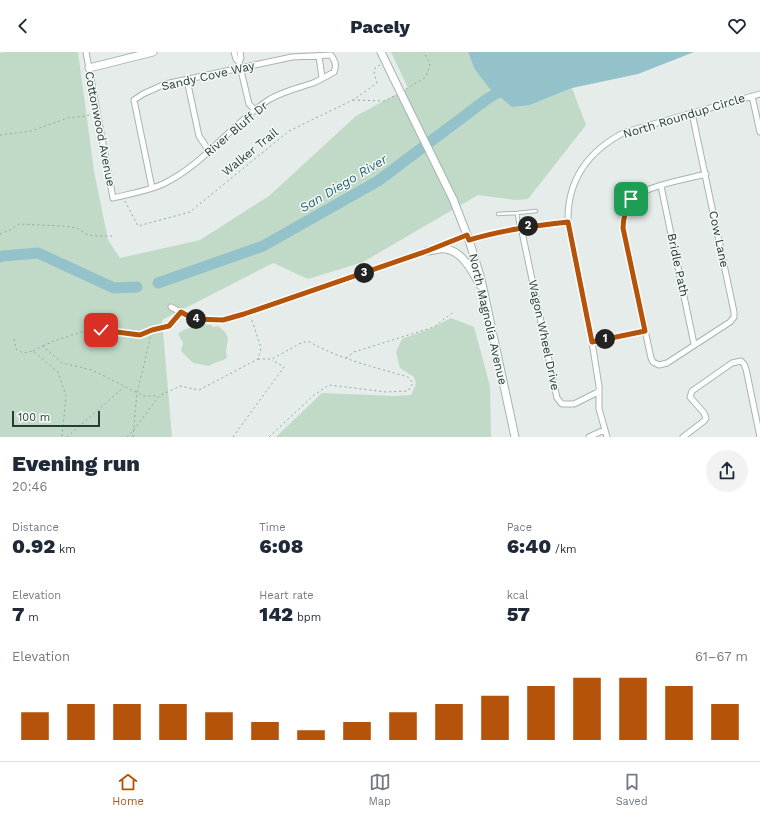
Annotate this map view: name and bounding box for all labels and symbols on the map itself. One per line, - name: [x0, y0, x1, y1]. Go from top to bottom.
- street label: Sandy Cove Way: [160, 58, 257, 94]
- street label: Cottonwood Avenue: [82, 70, 118, 188]
- street label: North Roundup Circle: [621, 91, 747, 141]
- street label: River Bluff Dr: [201, 98, 271, 160]
- street label: Walker Trail: [219, 125, 281, 179]
- water label: San Diego River: [297, 151, 390, 215]
- pin: [614, 182, 648, 216]
- street label: Cow Lane: [706, 209, 732, 269]
- pin: 2: [518, 216, 538, 236]
- street label: Bridle Path: [664, 232, 692, 298]
- street label: North Magnolia Avenue: [466, 252, 510, 386]
- pin: 3: [354, 263, 374, 283]
- street label: Wagon Wheel Drive: [525, 278, 563, 392]
- pin: 4: [186, 309, 206, 329]
- pin: [84, 313, 118, 347]
- pin: 1: [595, 329, 615, 349]
- scale bar: [12, 409, 100, 428]

